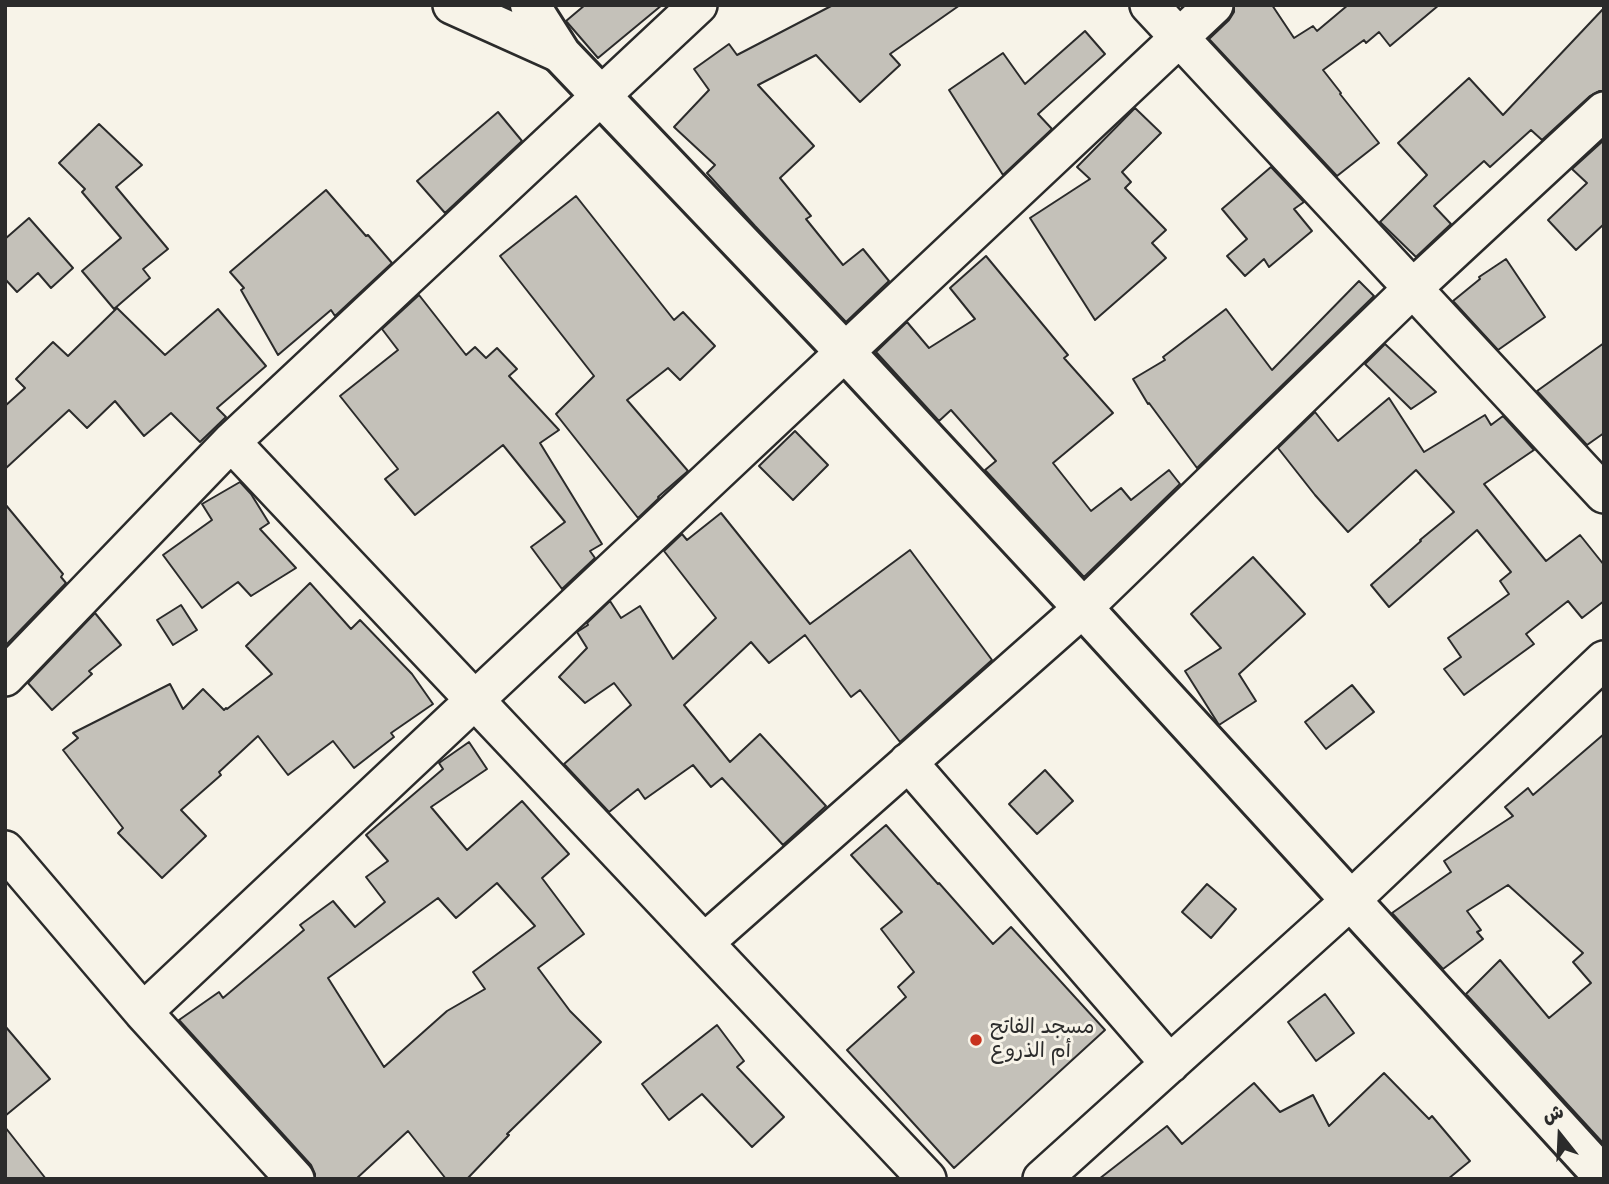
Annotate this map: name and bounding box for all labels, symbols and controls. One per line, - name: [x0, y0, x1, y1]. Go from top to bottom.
- place label: مسجد الفاتح أم الذروع: [990, 1015, 1095, 1065]
- marker: مسجد الفاتح أم الذروع: [968, 1032, 984, 1048]
- north arrow: [1525, 1100, 1595, 1170]
- text: ش: [1540, 1100, 1567, 1129]

